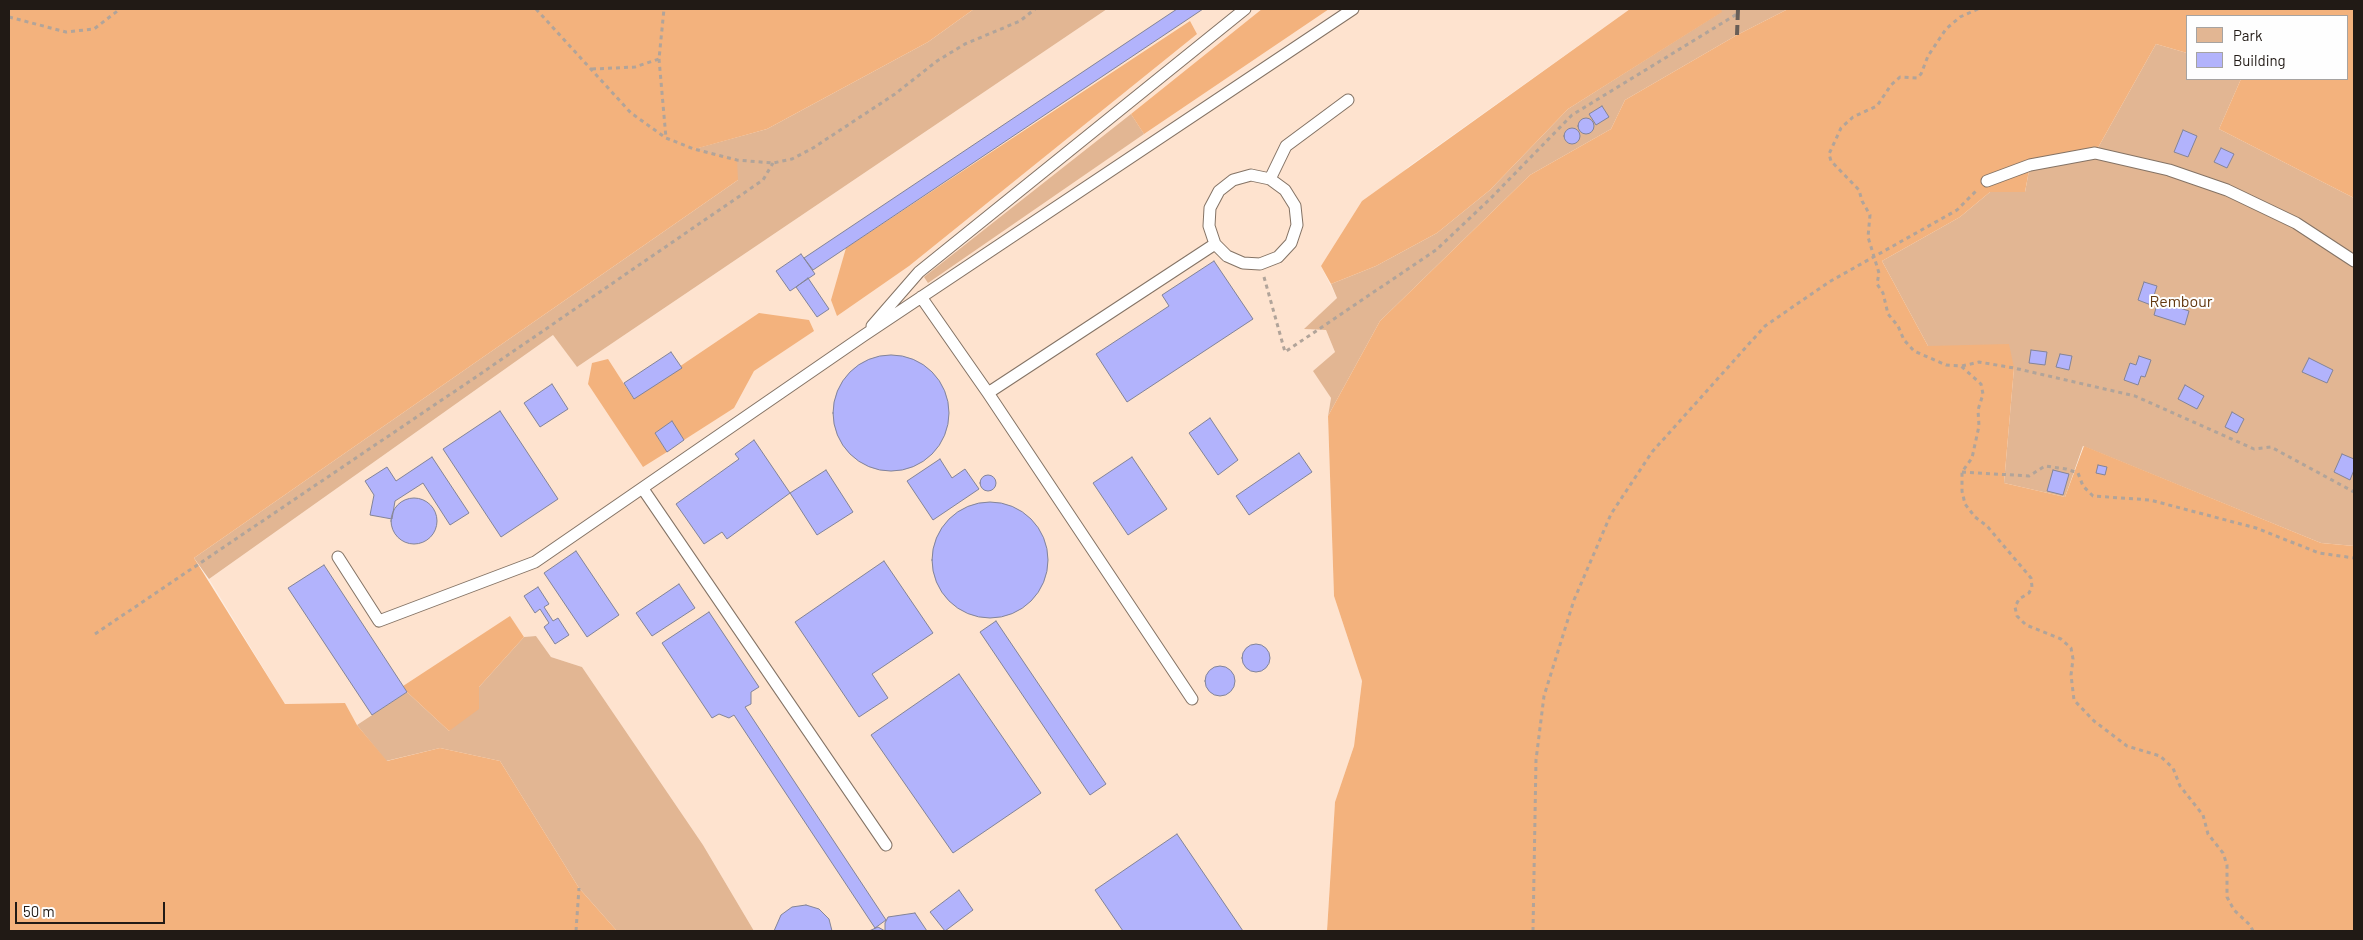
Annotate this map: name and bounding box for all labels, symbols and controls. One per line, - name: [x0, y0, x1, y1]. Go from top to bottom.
- legend: [2186, 15, 2348, 80]
- text: Park: [2233, 26, 2262, 44]
- text: Building: [2233, 51, 2286, 69]
- park label: Rembour: [2149, 292, 2213, 312]
- scale bar: [18, 892, 168, 924]
- text: 50 m: [23, 902, 55, 920]

